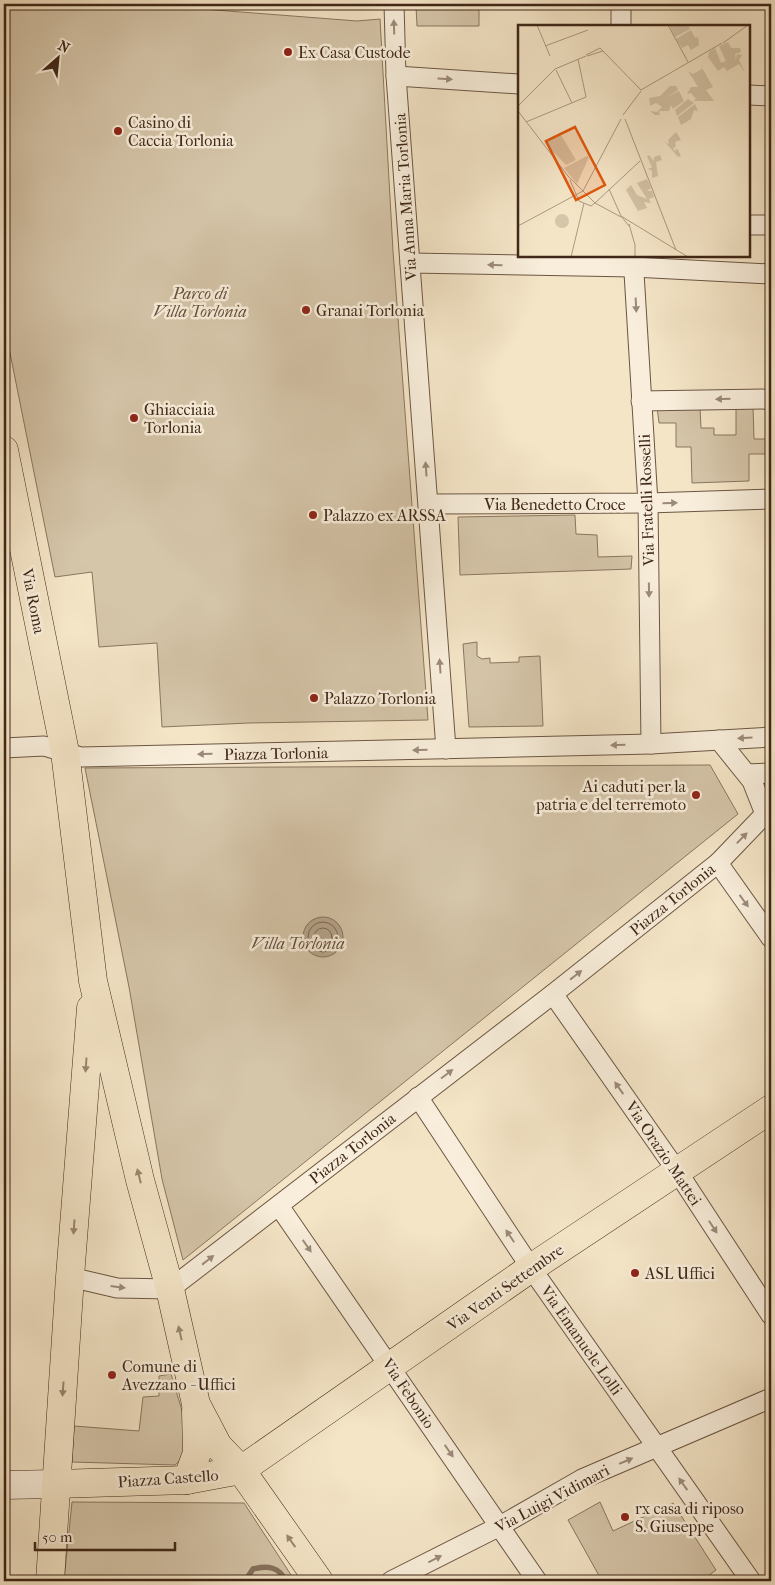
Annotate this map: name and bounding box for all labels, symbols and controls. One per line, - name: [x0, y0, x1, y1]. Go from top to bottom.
- one-way arrow: [390, 19, 398, 35]
- inset map: [518, 25, 750, 258]
- north arrow: [32, 32, 82, 82]
- text: N: [55, 37, 73, 57]
- place label: Ex Casa Custode: [298, 43, 411, 62]
- marker: Ex Casa Custode: [282, 46, 294, 58]
- one-way arrow: [437, 75, 453, 83]
- street label: Via Anna Maria Torlonia: [390, 112, 421, 282]
- place label: Casino di Caccia Torlonia: [128, 113, 234, 150]
- marker: Casino di Caccia Torlonia: [112, 125, 124, 137]
- one-way arrow: [487, 261, 503, 269]
- park label: Parco di Villa Torlonia: [153, 284, 247, 321]
- one-way arrow: [632, 297, 640, 313]
- place label: Granai Torlonia: [316, 301, 425, 320]
- marker: Granai Torlonia: [300, 304, 312, 316]
- one-way arrow: [714, 395, 730, 403]
- place label: Ghiacciaia Torlonia: [144, 400, 215, 437]
- marker: Ghiacciaia Torlonia: [128, 412, 140, 424]
- street label: Via Fratelli Rosselli: [635, 433, 658, 567]
- one-way arrow: [422, 460, 430, 476]
- street label: Via Benedetto Croce: [483, 495, 626, 514]
- one-way arrow: [663, 498, 679, 506]
- place label: Palazzo ex ARSSA: [323, 506, 447, 525]
- marker: Palazzo ex ARSSA: [307, 509, 319, 521]
- street label: Via Roma: [18, 566, 49, 636]
- one-way arrow: [645, 582, 653, 598]
- one-way arrow: [436, 657, 444, 673]
- place label: Palazzo Torlonia: [324, 689, 437, 708]
- marker: Palazzo Torlonia: [308, 692, 320, 704]
- one-way arrow: [737, 735, 753, 743]
- one-way arrow: [609, 741, 625, 749]
- street label: Piazza Torlonia: [224, 743, 329, 764]
- one-way arrow: [412, 746, 428, 754]
- one-way arrow: [197, 750, 213, 758]
- place label: Ai caduti per la patria e del terremoto: [535, 777, 687, 814]
- marker: Ai caduti per la patria e del terremoto: [690, 789, 702, 801]
- one-way arrow: [736, 833, 748, 845]
- street label: Piazza Torlonia: [626, 859, 719, 940]
- one-way arrow: [739, 894, 750, 907]
- park label: Villa Torlonia: [251, 934, 345, 953]
- one-way arrow: [569, 970, 582, 981]
- one-way arrow: [82, 1057, 90, 1073]
- one-way arrow: [440, 1069, 453, 1080]
- one-way arrow: [614, 1081, 624, 1095]
- street label: Via Orazio Mattei: [621, 1097, 706, 1209]
- street label: Piazza Torlonia: [305, 1108, 400, 1188]
- one-way arrow: [135, 1168, 143, 1183]
- one-way arrow: [70, 1219, 78, 1235]
- one-way arrow: [708, 1220, 718, 1234]
- one-way arrow: [505, 1229, 515, 1242]
- one-way arrow: [302, 1239, 312, 1253]
- street label: Via Venti Settembre: [442, 1240, 567, 1335]
- one-way arrow: [202, 1254, 215, 1265]
- place label: ASL Uffici: [644, 1264, 715, 1283]
- marker: ASL Uffici: [629, 1267, 641, 1279]
- street label: Via Emanuele Lolli: [536, 1281, 627, 1399]
- one-way arrow: [110, 1283, 126, 1291]
- one-way arrow: [175, 1325, 183, 1341]
- street label: Via Febonio: [378, 1354, 439, 1432]
- place label: Comune di Avezzano - Uffici: [121, 1357, 236, 1394]
- marker: Comune di Avezzano - Uffici: [106, 1369, 118, 1381]
- one-way arrow: [58, 1381, 66, 1397]
- one-way arrow: [444, 1445, 454, 1458]
- one-way arrow: [619, 1457, 634, 1465]
- street label: Via Luigi Vidimari: [491, 1460, 613, 1537]
- street label: Piazza Castello: [117, 1465, 219, 1492]
- one-way arrow: [678, 1477, 688, 1491]
- place label: rx casa di riposo S. Giuseppe: [635, 1499, 744, 1536]
- marker: rx casa di riposo S. Giuseppe: [619, 1511, 631, 1523]
- scale bar: [35, 1520, 175, 1552]
- text: 50 m: [42, 1528, 73, 1546]
- one-way arrow: [286, 1534, 296, 1548]
- one-way arrow: [428, 1555, 442, 1563]

